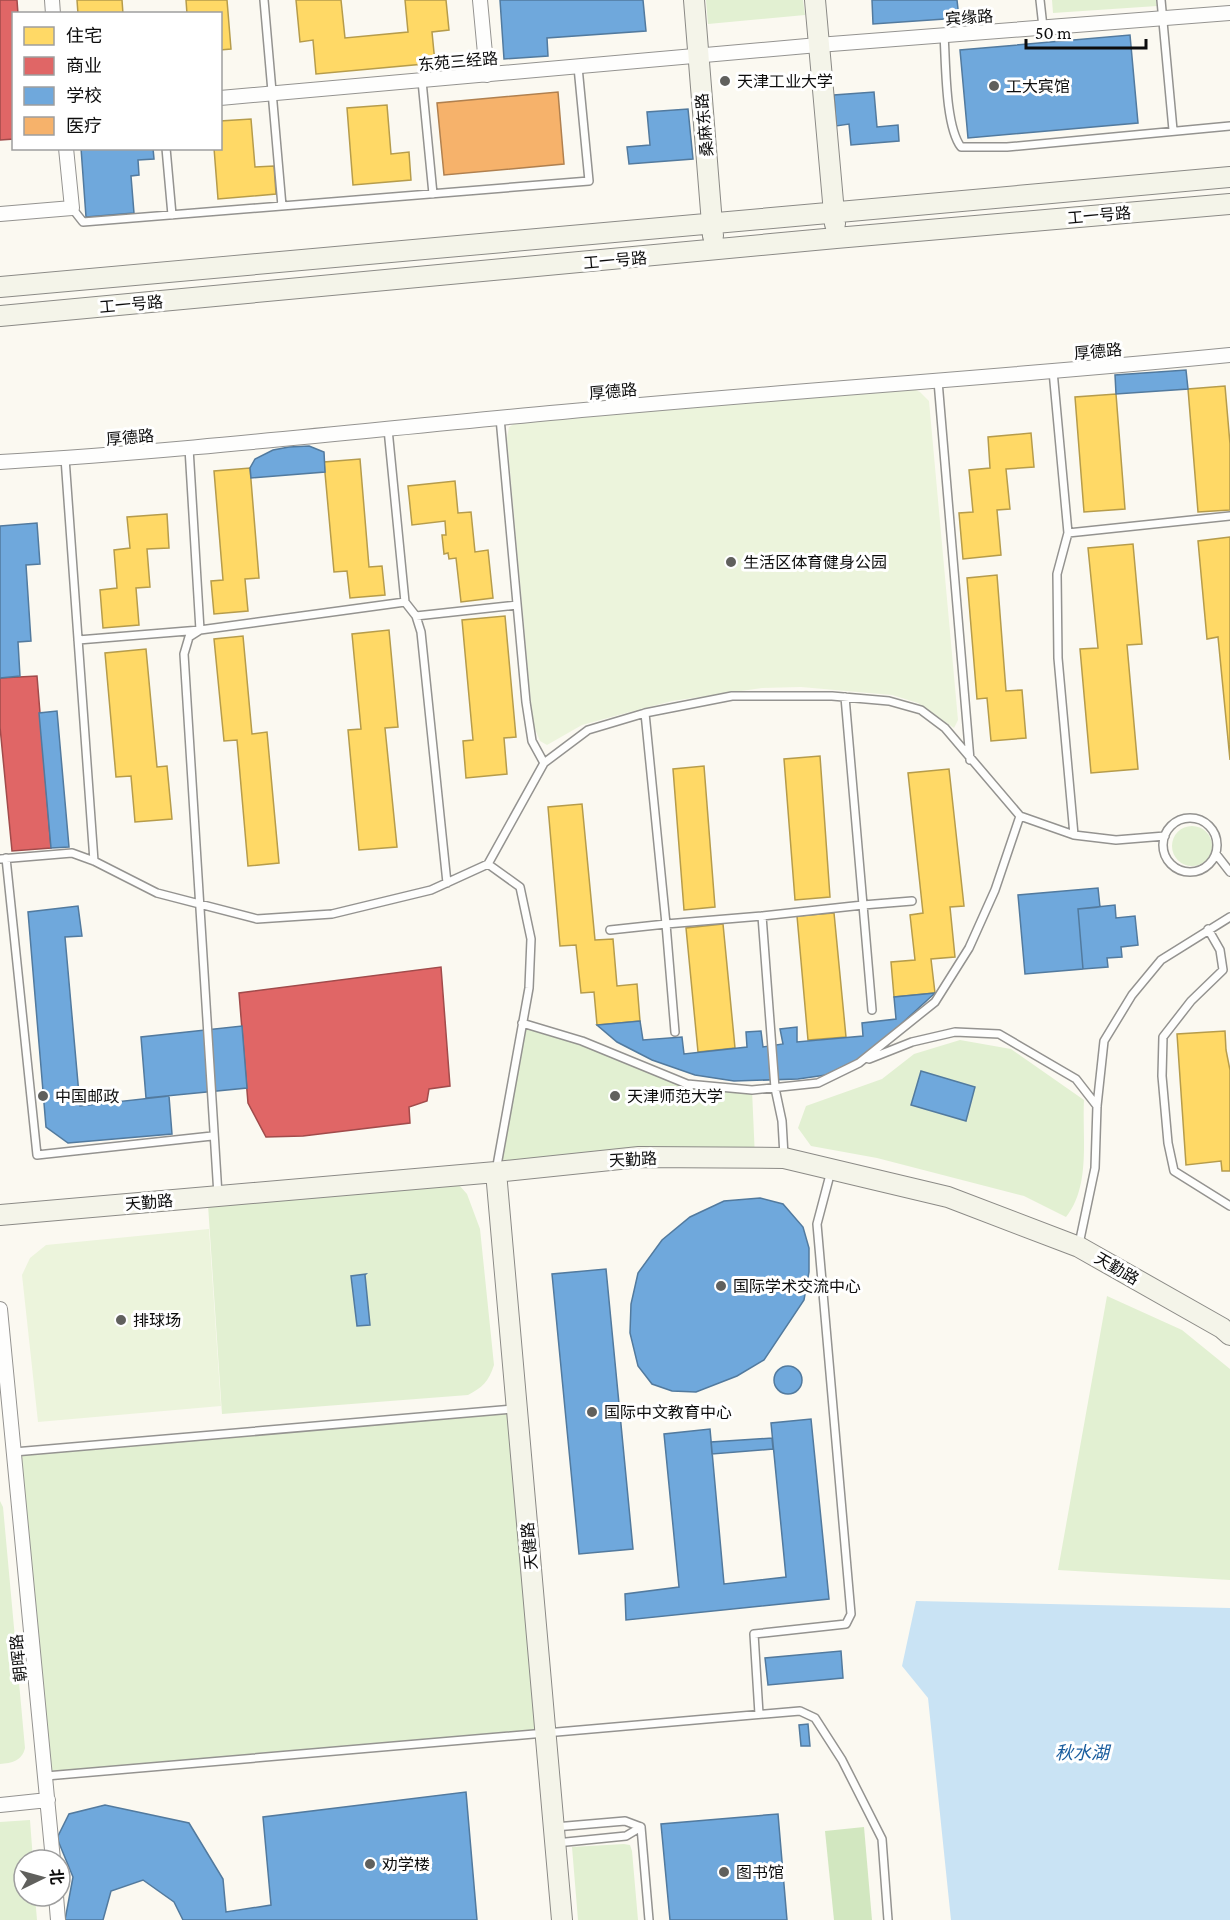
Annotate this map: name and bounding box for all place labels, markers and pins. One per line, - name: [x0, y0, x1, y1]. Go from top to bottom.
- place label: 天津工业大学: [737, 73, 833, 90]
- marker: 天津工业大学: [718, 74, 732, 88]
- place label: 工大宾馆: [1006, 78, 1070, 95]
- marker: 工大宾馆: [987, 79, 1001, 93]
- place label: 生活区体育健身公园: [743, 554, 887, 571]
- marker: 生活区体育健身公园: [724, 555, 738, 569]
- place label: 中国邮政: [55, 1088, 119, 1105]
- place label: 天津师范大学: [627, 1088, 723, 1105]
- marker: 中国邮政: [36, 1089, 50, 1103]
- marker: 天津师范大学: [608, 1089, 622, 1103]
- place label: 国际学术交流中心: [733, 1278, 861, 1295]
- marker: 国际学术交流中心: [714, 1279, 728, 1293]
- place label: 排球场: [133, 1312, 181, 1329]
- marker: 排球场: [114, 1313, 128, 1327]
- place label: 国际中文教育中心: [604, 1404, 732, 1421]
- marker: 国际中文教育中心: [585, 1405, 599, 1419]
- place label: 劝学楼: [382, 1856, 430, 1873]
- marker: 劝学楼: [363, 1857, 377, 1871]
- place label: 图书馆: [736, 1864, 784, 1881]
- marker: 图书馆: [717, 1865, 731, 1879]

